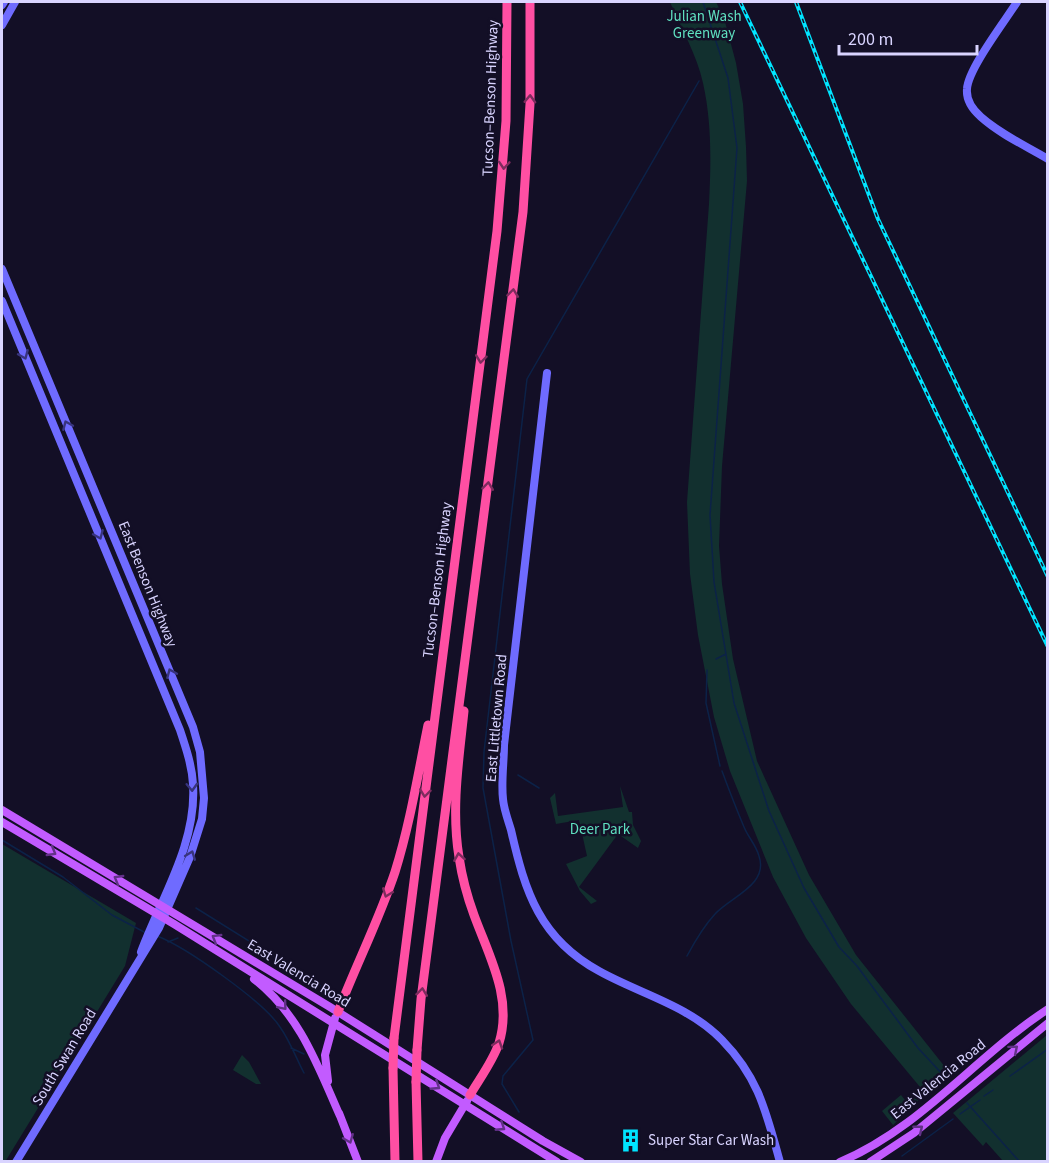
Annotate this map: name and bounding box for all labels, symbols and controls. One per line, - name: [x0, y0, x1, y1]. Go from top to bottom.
- park label: Julian Wash Greenway: [666, 6, 742, 44]
- scale bar: [839, 18, 977, 56]
- street label: Tucson–Benson Highway: [477, 19, 504, 177]
- text: 200 m: [848, 27, 893, 52]
- one-way arrow: [524, 94, 536, 103]
- one-way arrow: [497, 160, 510, 169]
- one-way arrow: [506, 288, 518, 297]
- one-way arrow: [17, 349, 29, 360]
- one-way arrow: [475, 354, 488, 363]
- one-way arrow: [63, 421, 75, 432]
- one-way arrow: [481, 482, 493, 491]
- street label: Tucson–Benson Highway: [418, 501, 457, 659]
- street label: East Benson Highway: [113, 518, 182, 650]
- one-way arrow: [92, 529, 104, 540]
- street label: East Littletown Road: [480, 653, 513, 783]
- one-way arrow: [166, 669, 178, 680]
- one-way arrow: [186, 782, 199, 791]
- one-way arrow: [419, 789, 431, 798]
- park label: Deer Park: [570, 819, 631, 840]
- one-way arrow: [46, 845, 56, 856]
- one-way arrow: [183, 850, 196, 861]
- one-way arrow: [453, 852, 466, 862]
- one-way arrow: [114, 875, 124, 887]
- one-way arrow: [382, 887, 395, 898]
- one-way arrow: [212, 933, 222, 945]
- street label: East Valencia Road: [243, 934, 354, 1013]
- one-way arrow: [416, 987, 428, 996]
- one-way arrow: [276, 999, 287, 1010]
- street label: South Swan Road: [27, 1005, 102, 1110]
- street label: East Valencia Road: [886, 1034, 990, 1124]
- one-way arrow: [491, 1039, 503, 1050]
- one-way arrow: [1007, 1045, 1018, 1056]
- one-way arrow: [430, 1079, 441, 1090]
- one-way arrow: [495, 1120, 505, 1132]
- one-way arrow: [912, 1125, 923, 1136]
- building icon: Super Star Car Wash: [617, 1127, 643, 1153]
- place label: Super Star Car Wash: [648, 1130, 774, 1151]
- one-way arrow: [342, 1133, 354, 1144]

